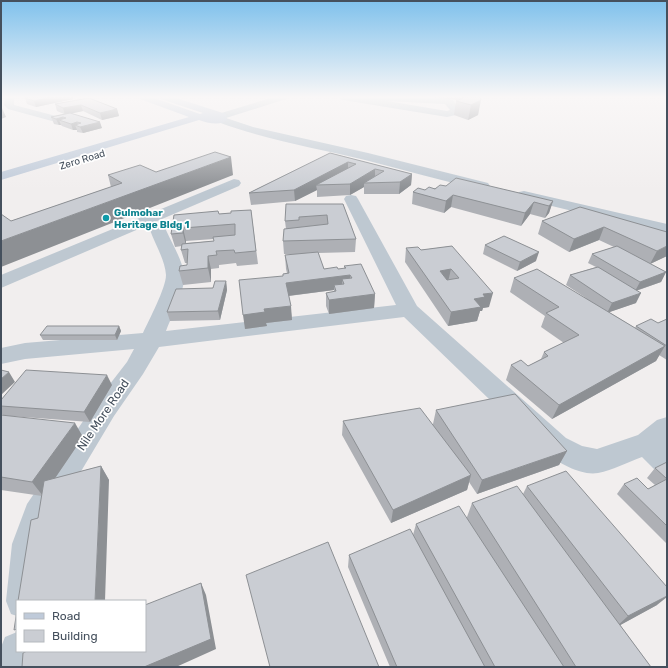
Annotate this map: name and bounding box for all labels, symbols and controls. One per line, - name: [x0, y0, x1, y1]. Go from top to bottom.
- street label: Zero Road: [58, 147, 107, 173]
- place label: Gulmohar Heritage Bldg 1: [114, 207, 189, 231]
- marker: Gulmohar Heritage Bldg 1: [101, 213, 111, 223]
- street label: Nile More Road: [74, 377, 132, 453]
- legend: [16, 600, 146, 652]
- text: Road: [52, 609, 80, 623]
- text: Building: [52, 629, 98, 643]

